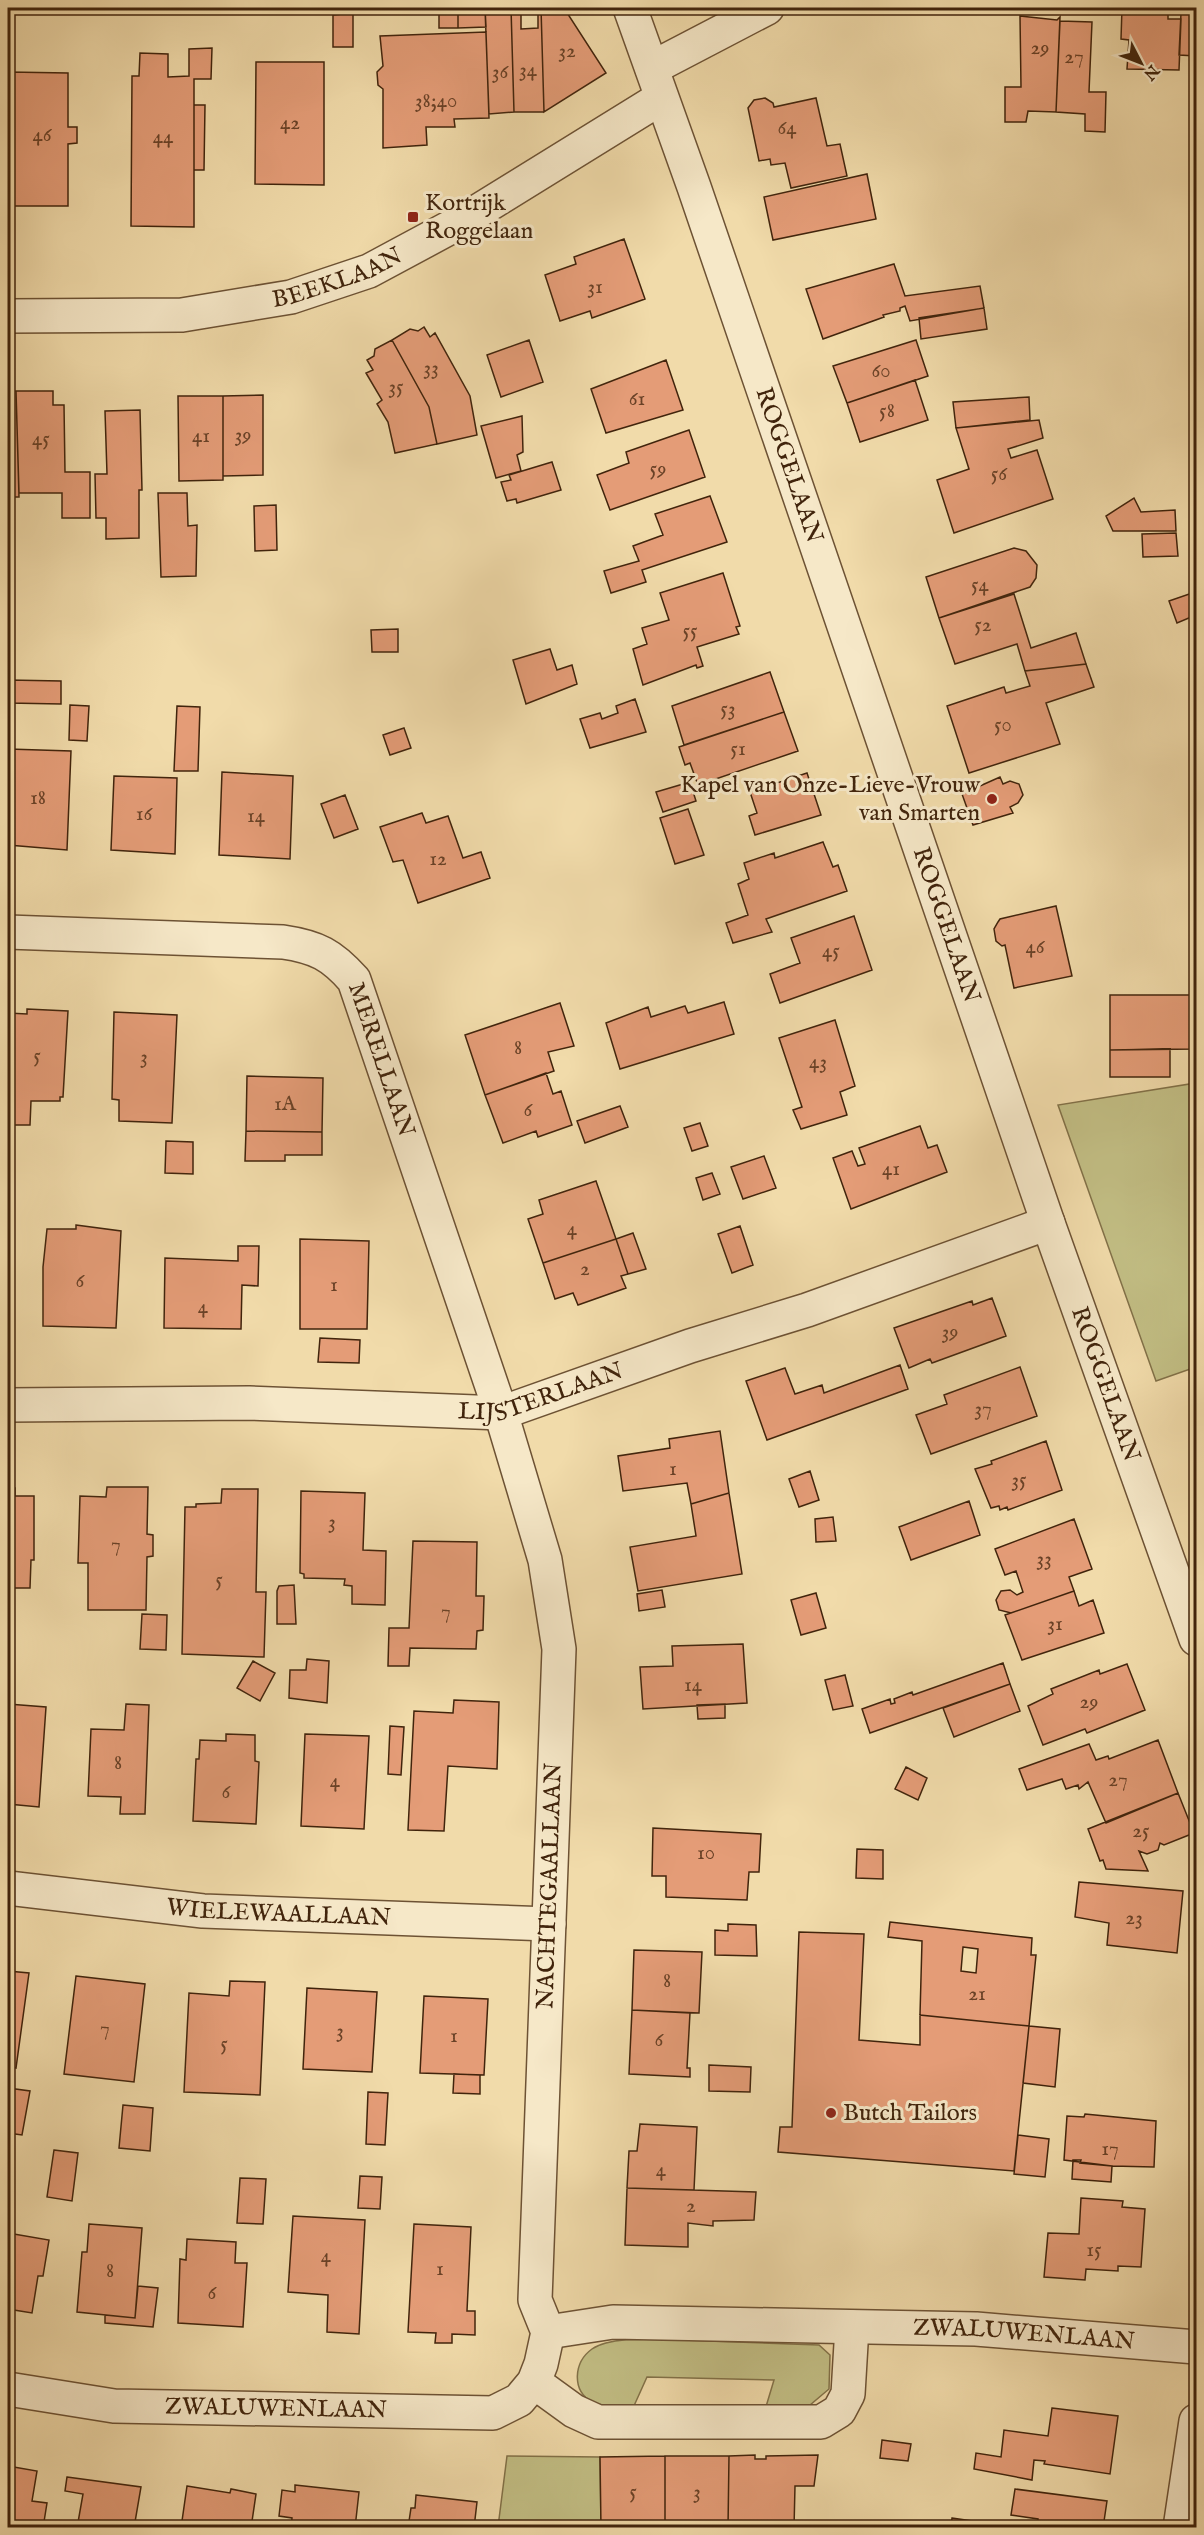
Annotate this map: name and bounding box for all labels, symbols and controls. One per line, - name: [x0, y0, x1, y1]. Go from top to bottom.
- north arrow: [1111, 33, 1171, 93]
- house number: 29: [1030, 35, 1050, 62]
- house number: 32: [558, 38, 576, 65]
- house number: 27: [1064, 44, 1084, 71]
- house number: 34: [519, 57, 538, 84]
- house number: 36: [492, 59, 509, 86]
- text: N: [1138, 59, 1163, 84]
- house number: 38;40: [415, 88, 457, 115]
- house number: 42: [280, 110, 300, 137]
- house number: 64: [777, 115, 797, 142]
- house number: 46: [32, 122, 53, 149]
- house number: 44: [153, 124, 174, 151]
- place label: Kortrijk Roggelaan: [425, 188, 533, 247]
- marker: Kortrijk Roggelaan: [406, 210, 420, 224]
- street label: BEEKLAAN: [270, 240, 408, 315]
- house number: 31: [587, 274, 603, 301]
- house number: 33: [423, 355, 439, 382]
- house number: 60: [871, 358, 891, 385]
- house number: 35: [388, 374, 404, 401]
- street label: ROGGELAAN: [748, 383, 830, 547]
- house number: 61: [629, 386, 645, 413]
- house number: 58: [879, 398, 895, 425]
- house number: 39: [234, 422, 252, 449]
- house number: 41: [192, 423, 210, 450]
- house number: 45: [32, 426, 50, 453]
- house number: 59: [650, 456, 666, 483]
- house number: 56: [991, 461, 1008, 488]
- house number: 54: [971, 572, 990, 599]
- house number: 52: [974, 612, 992, 639]
- house number: 55: [682, 618, 698, 645]
- house number: 53: [720, 696, 736, 723]
- house number: 50: [994, 712, 1012, 739]
- house number: 51: [730, 736, 746, 763]
- place label: Kapel van Onze-Lieve-Vrouw van Smarten: [680, 770, 981, 829]
- house number: 18: [30, 785, 46, 812]
- marker: Kapel van Onze-Lieve-Vrouw van Smarten: [985, 792, 999, 806]
- house number: 16: [136, 801, 153, 828]
- house number: 14: [247, 803, 266, 830]
- street label: ROGGELAAN: [905, 843, 987, 1007]
- house number: 12: [429, 846, 447, 873]
- house number: 46: [1025, 934, 1046, 961]
- house number: 45: [822, 938, 840, 965]
- street label: MERELLAAN: [340, 978, 422, 1141]
- house number: 8: [514, 1035, 522, 1062]
- house number: 5: [33, 1043, 41, 1070]
- house number: 3: [140, 1044, 148, 1071]
- house number: 43: [809, 1049, 827, 1076]
- house number: 1A: [274, 1091, 297, 1118]
- house number: 6: [524, 1097, 534, 1124]
- house number: 41: [882, 1156, 900, 1183]
- house number: 4: [567, 1216, 578, 1243]
- house number: 2: [580, 1256, 590, 1283]
- house number: 6: [76, 1268, 86, 1295]
- house number: 1: [330, 1272, 338, 1299]
- house number: 4: [198, 1294, 209, 1321]
- street label: ROGGELAAN: [1063, 1302, 1147, 1466]
- house number: 39: [941, 1319, 959, 1346]
- street label: LIJSTERLAAN: [457, 1355, 628, 1430]
- house number: 37: [974, 1396, 992, 1423]
- house number: 1: [669, 1456, 677, 1483]
- house number: 35: [1011, 1467, 1027, 1494]
- house number: 3: [328, 1509, 336, 1536]
- house number: 7: [111, 1532, 121, 1559]
- house number: 33: [1036, 1546, 1052, 1573]
- house number: 5: [215, 1567, 223, 1594]
- house number: 7: [441, 1599, 451, 1626]
- house number: 31: [1047, 1611, 1063, 1638]
- house number: 14: [684, 1672, 703, 1699]
- house number: 29: [1079, 1689, 1099, 1716]
- house number: 8: [114, 1750, 122, 1777]
- street label: NACHTEGAALLAAN: [530, 1762, 570, 2010]
- house number: 27: [1108, 1767, 1128, 1794]
- house number: 4: [330, 1768, 341, 1795]
- house number: 6: [222, 1779, 232, 1806]
- house number: 25: [1132, 1818, 1150, 1845]
- house number: 10: [697, 1840, 715, 1867]
- street label: WIELEWAALLAAN: [165, 1891, 392, 1934]
- house number: 23: [1125, 1905, 1143, 1932]
- house number: 8: [663, 1968, 671, 1995]
- house number: 21: [968, 1981, 986, 2008]
- house number: 7: [100, 2016, 110, 2043]
- house number: 3: [336, 2018, 344, 2045]
- house number: 1: [450, 2023, 458, 2050]
- house number: 6: [655, 2027, 665, 2054]
- house number: 5: [220, 2031, 228, 2058]
- place label: Butch Tailors: [843, 2098, 977, 2129]
- marker: Butch Tailors: [824, 2106, 838, 2120]
- house number: 17: [1101, 2136, 1119, 2163]
- house number: 4: [656, 2157, 667, 2184]
- house number: 2: [686, 2193, 696, 2220]
- house number: 15: [1086, 2237, 1102, 2264]
- house number: 4: [321, 2243, 332, 2270]
- house number: 1: [436, 2256, 444, 2283]
- house number: 8: [106, 2258, 114, 2285]
- house number: 6: [208, 2280, 218, 2307]
- street label: ZWALUWENLAAN: [913, 2312, 1136, 2357]
- street label: ZWALUWENLAAN: [165, 2392, 388, 2426]
- house number: 5: [629, 2479, 637, 2506]
- house number: 3: [693, 2479, 701, 2506]

